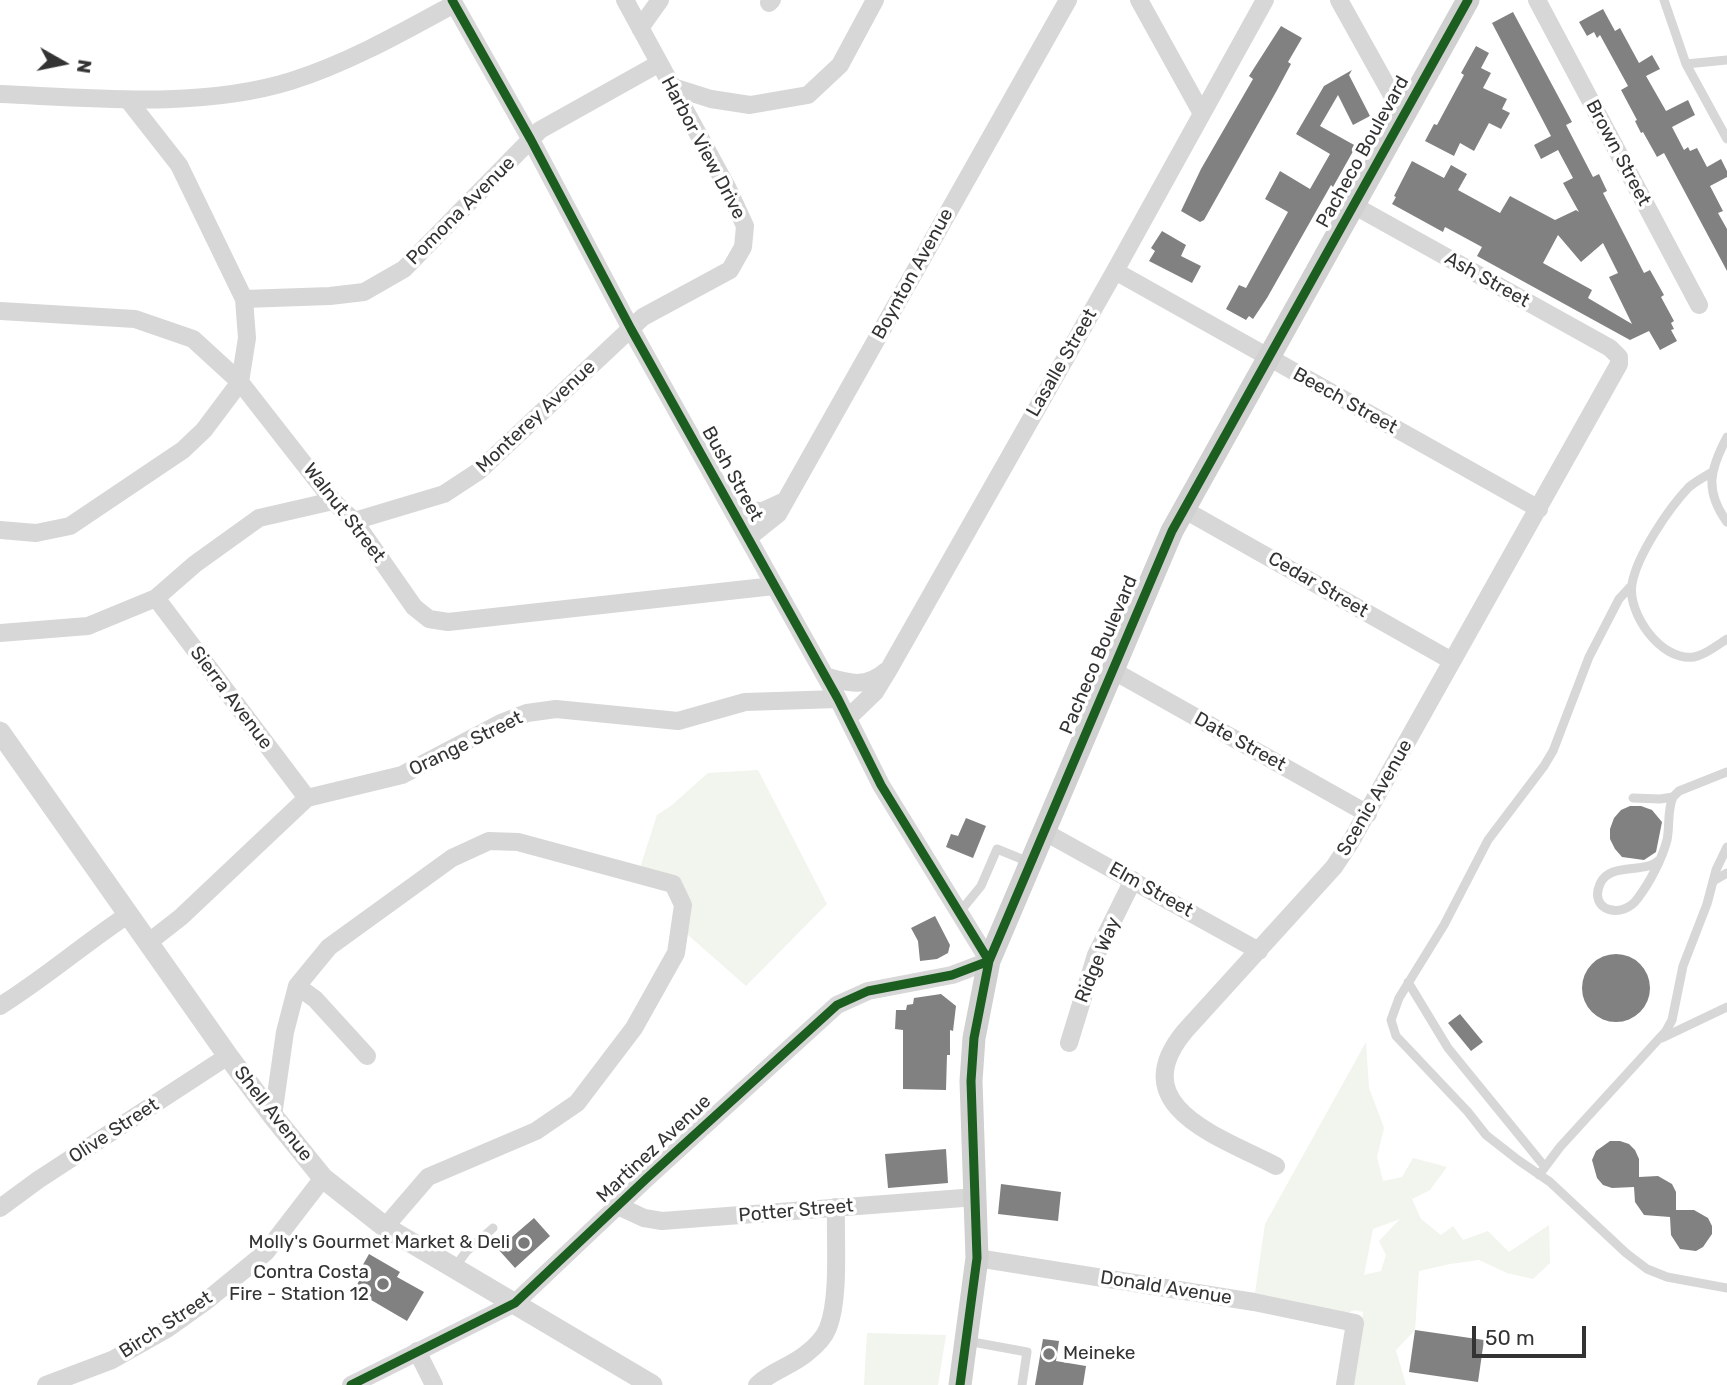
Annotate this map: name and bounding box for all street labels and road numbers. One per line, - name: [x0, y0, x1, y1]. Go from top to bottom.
- street label: Pacheco Boulevard: [1312, 72, 1414, 232]
- street label: Harbor View Drive: [656, 73, 750, 223]
- street label: Brown Street: [1581, 96, 1655, 210]
- street label: Pomona Avenue: [402, 152, 520, 270]
- street label: Boynton Avenue: [868, 205, 958, 343]
- street label: Ash Street: [1441, 247, 1533, 313]
- street label: Lasalle Street: [1022, 305, 1102, 421]
- street label: Monterey Avenue: [472, 356, 600, 478]
- street label: Beech Street: [1289, 363, 1401, 439]
- street label: Bush Street: [697, 423, 767, 525]
- street label: Walnut Street: [298, 459, 390, 567]
- street label: Cedar Street: [1264, 547, 1372, 623]
- street label: Pacheco Boulevard: [1055, 572, 1143, 738]
- street label: Sierra Avenue: [185, 642, 277, 754]
- street label: Orange Street: [406, 707, 526, 781]
- street label: Date Street: [1190, 708, 1290, 776]
- street label: Scenic Avenue: [1332, 736, 1418, 860]
- street label: Elm Street: [1105, 858, 1197, 922]
- street label: Ridge Way: [1070, 914, 1126, 1006]
- street label: Shell Avenue: [229, 1062, 317, 1166]
- street label: Martinez Avenue: [592, 1090, 716, 1208]
- street label: Olive Street: [65, 1094, 163, 1168]
- street label: Potter Street: [738, 1195, 854, 1227]
- street label: Donald Avenue: [1098, 1266, 1234, 1310]
- street label: Birch Street: [115, 1287, 217, 1363]

